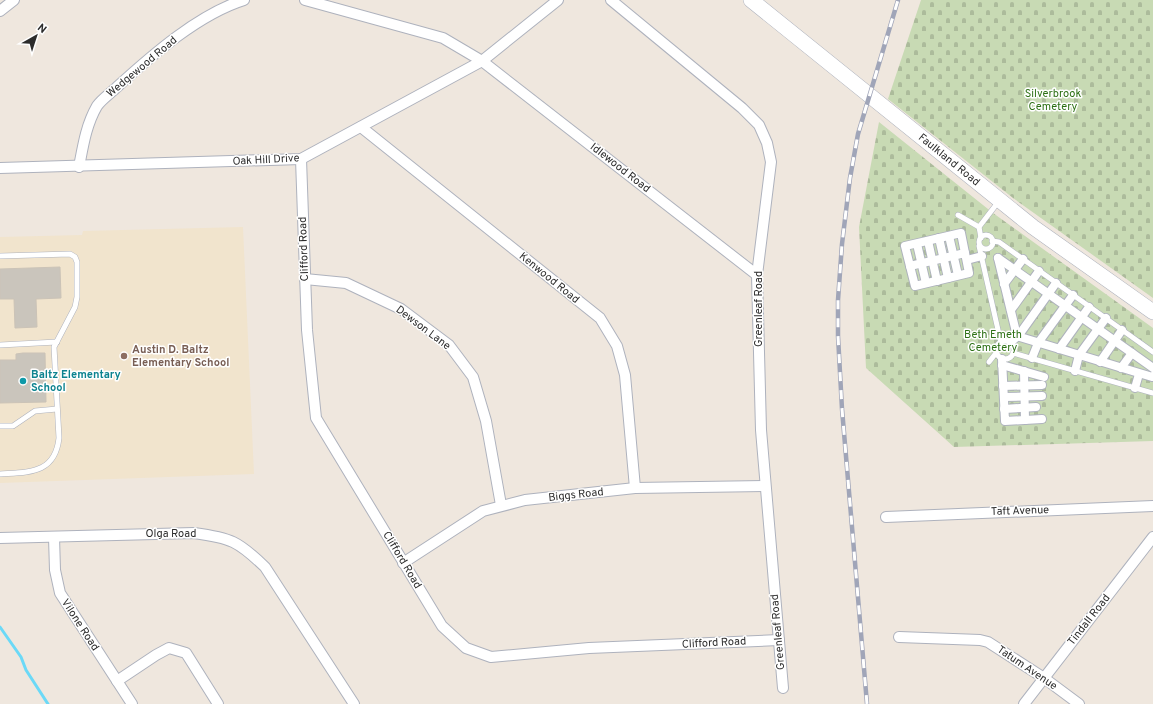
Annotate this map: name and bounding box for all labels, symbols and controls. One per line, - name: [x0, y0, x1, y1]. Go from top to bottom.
- north arrow: [16, 16, 56, 56]
- text: N: [34, 21, 49, 37]
- street label: Wedgewood Road: [104, 33, 180, 101]
- park label: Silverbrook Cemetery: [1025, 87, 1081, 114]
- street label: Faulkland Road: [915, 131, 983, 189]
- street label: Idlewood Road: [587, 140, 653, 196]
- street label: Oak Hill Drive: [232, 151, 300, 169]
- street label: Clifford Road: [296, 217, 312, 281]
- street label: Kenwood Road: [516, 249, 582, 307]
- street label: Greenleaf Road: [752, 271, 766, 347]
- street label: Dewson Lane: [393, 303, 453, 353]
- park label: Beth Emeth Cemetery: [964, 328, 1022, 355]
- place label: Austin D. Baltz Elementary School: [132, 343, 229, 370]
- marker: Austin D. Baltz Elementary School: [119, 351, 129, 361]
- place label: Baltz Elementary School: [31, 368, 121, 395]
- marker: Baltz Elementary School: [18, 376, 28, 386]
- street label: Biggs Road: [548, 485, 604, 505]
- street label: Taft Avenue: [991, 503, 1049, 519]
- street label: Olga Road: [145, 527, 197, 541]
- street label: Clifford Road: [379, 529, 425, 591]
- street label: Tindall Road: [1065, 592, 1113, 648]
- street label: Greenleaf Road: [768, 593, 788, 671]
- street label: Vilone Road: [58, 596, 102, 654]
- street label: Clifford Road: [681, 634, 747, 652]
- street label: Tatum Avenue: [994, 643, 1060, 693]

